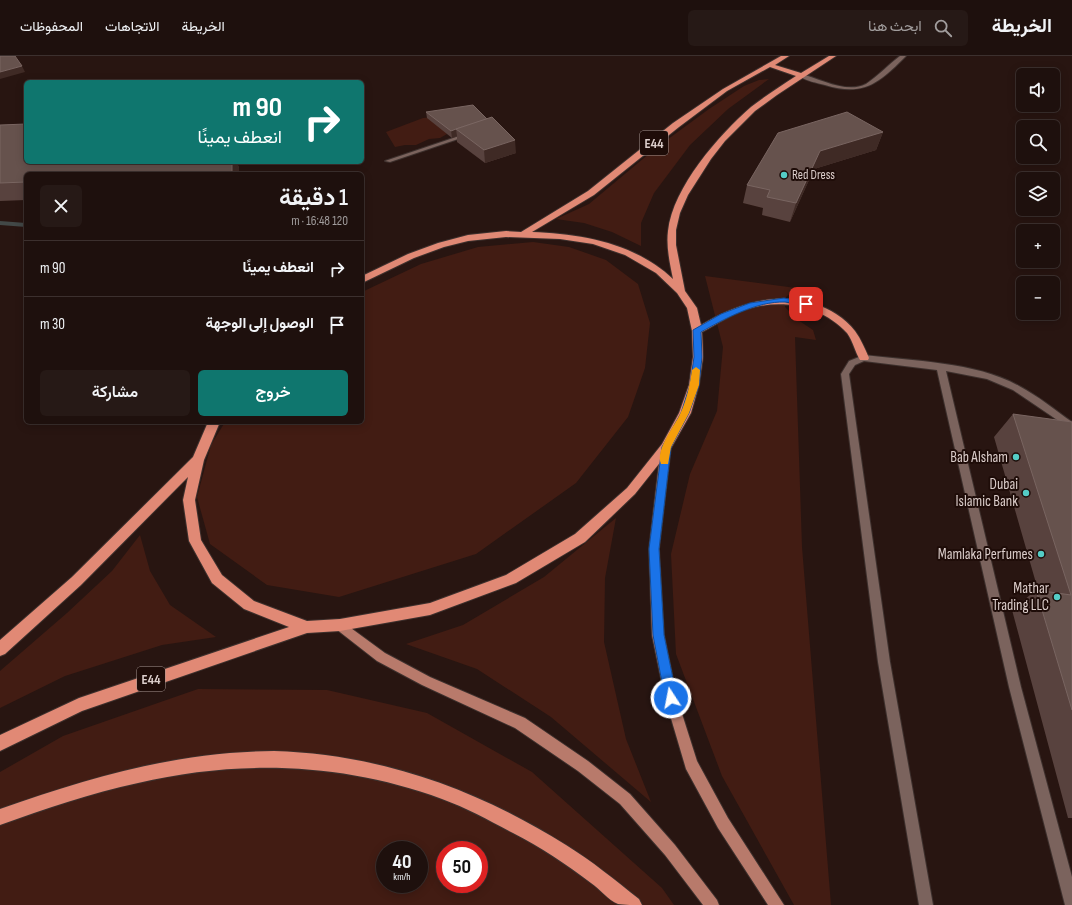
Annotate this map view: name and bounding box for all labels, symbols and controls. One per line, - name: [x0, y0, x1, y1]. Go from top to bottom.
- search box: [688, 10, 968, 46]
- text: الخريطة: [992, 15, 1052, 38]
- text: ابحث هنا: [868, 17, 922, 36]
- icon: search: [932, 17, 954, 39]
- text: المحفوظات: [20, 18, 83, 35]
- text: الاتجاهات: [105, 18, 159, 35]
- text: الخريطة: [181, 18, 225, 35]
- map controls: [1016, 68, 1060, 320]
- button: sound: [1016, 68, 1060, 112]
- text: 90 m: [232, 91, 282, 124]
- icon: right: [296, 96, 348, 148]
- button: search: [1016, 120, 1060, 164]
- text: انعطف يمينًا: [197, 127, 282, 148]
- road number: E44: [640, 131, 668, 155]
- place label: Red Dress: [792, 167, 835, 183]
- marker: Red Dress: [779, 170, 789, 180]
- button: layers: [1016, 172, 1060, 216]
- text: 1 دقيقة: [279, 183, 348, 212]
- button: close: [40, 185, 82, 227]
- text: 120 m · 16:48: [291, 213, 348, 229]
- button: +: [1016, 224, 1060, 268]
- text: انعطف يمينًا: [243, 258, 314, 277]
- icon: right: [326, 258, 348, 280]
- text: 90 m: [40, 259, 65, 278]
- button: −: [1016, 276, 1060, 320]
- pin: [789, 287, 823, 321]
- icon: arrive: [795, 293, 817, 315]
- text: الوصول إلى الوجهة: [206, 314, 314, 333]
- icon: arrive: [326, 314, 348, 336]
- text: 30 m: [40, 315, 65, 334]
- button: مشاركة: [40, 370, 190, 416]
- button: خروج: [198, 370, 348, 416]
- place label: Bab Alsham: [950, 448, 1008, 467]
- marker: Bab Alsham: [1011, 452, 1021, 462]
- place label: Dubai Islamic Bank: [956, 475, 1018, 511]
- marker: Dubai Islamic Bank: [1021, 488, 1031, 498]
- place label: Mamlaka Perfumes: [938, 545, 1033, 564]
- marker: Mamlaka Perfumes: [1036, 549, 1046, 559]
- place label: Mathar Trading LLC: [992, 579, 1050, 615]
- marker: Mathar Trading LLC: [1052, 592, 1062, 602]
- road number: E44: [137, 667, 165, 691]
- position arrow: [650, 677, 692, 719]
- speed limit sign: 50: [436, 841, 488, 893]
- text: 40: [393, 850, 411, 874]
- text: km/h: [393, 871, 411, 883]

